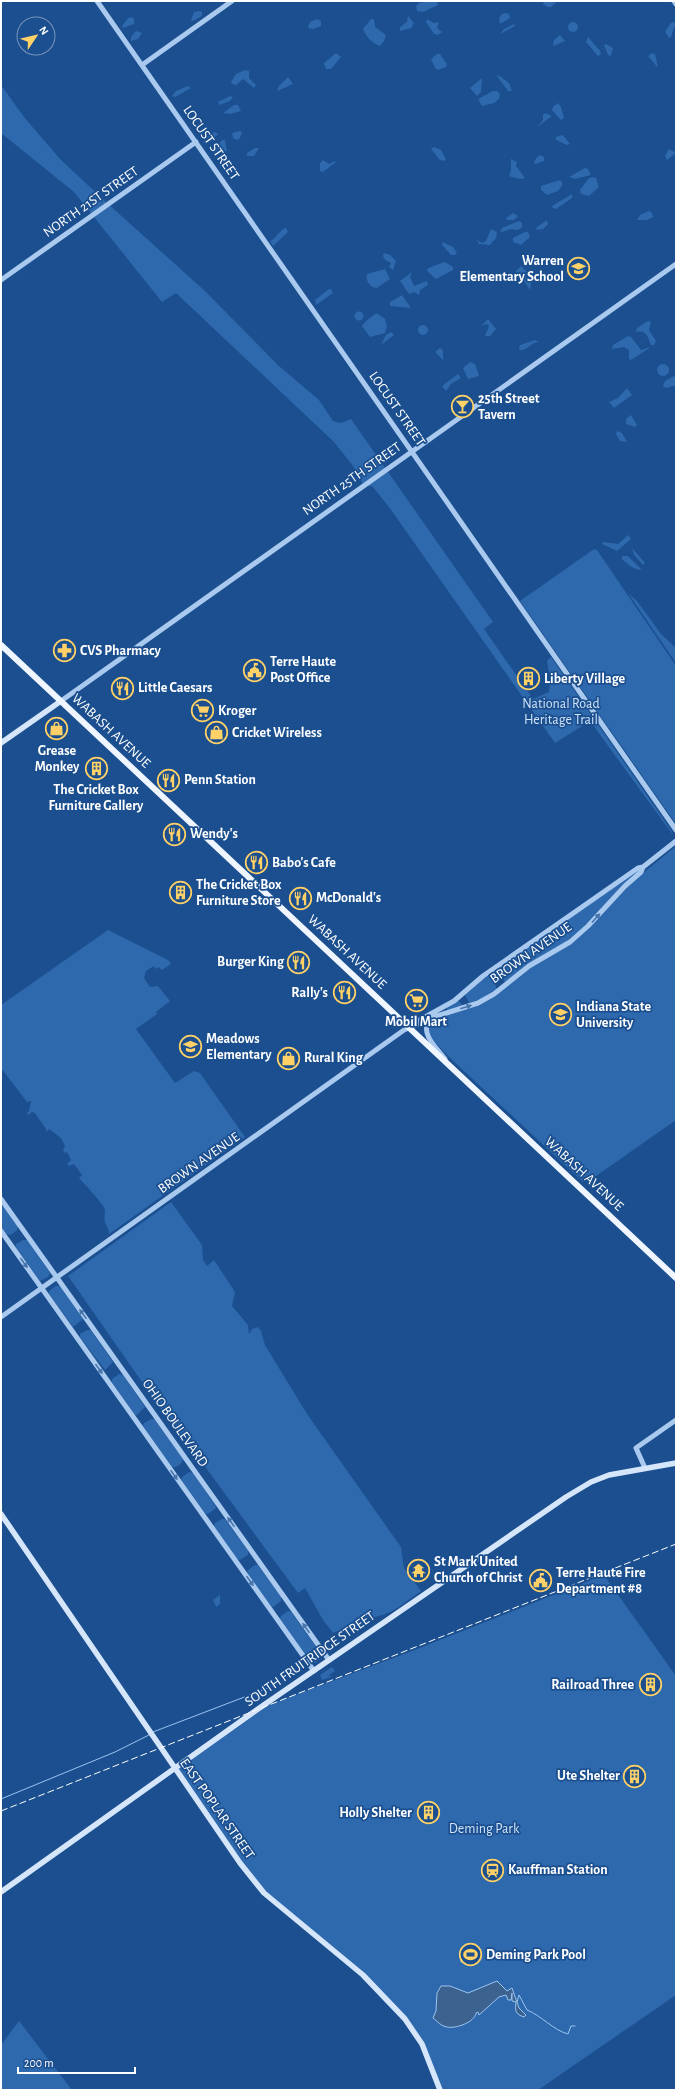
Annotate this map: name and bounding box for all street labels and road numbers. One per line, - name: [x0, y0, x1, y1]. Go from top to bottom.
- street label: LOCUST STREET: [180, 103, 242, 183]
- street label: NORTH 21ST STREET: [41, 164, 141, 240]
- street label: LOCUST STREET: [366, 369, 428, 449]
- street label: NORTH 25TH STREET: [300, 440, 404, 518]
- street label: WABASH AVENUE: [69, 691, 153, 771]
- street label: WABASH AVENUE: [305, 912, 389, 992]
- street label: BROWN AVENUE: [488, 920, 574, 986]
- street label: BROWN AVENUE: [156, 1130, 242, 1196]
- street label: WABASH AVENUE: [542, 1134, 626, 1214]
- street label: OHIO BOULEVARD: [140, 1377, 210, 1469]
- street label: SOUTH FRUITRIDGE STREET: [242, 1609, 378, 1709]
- street label: EAST POPLAR STREET: [177, 1756, 257, 1862]

